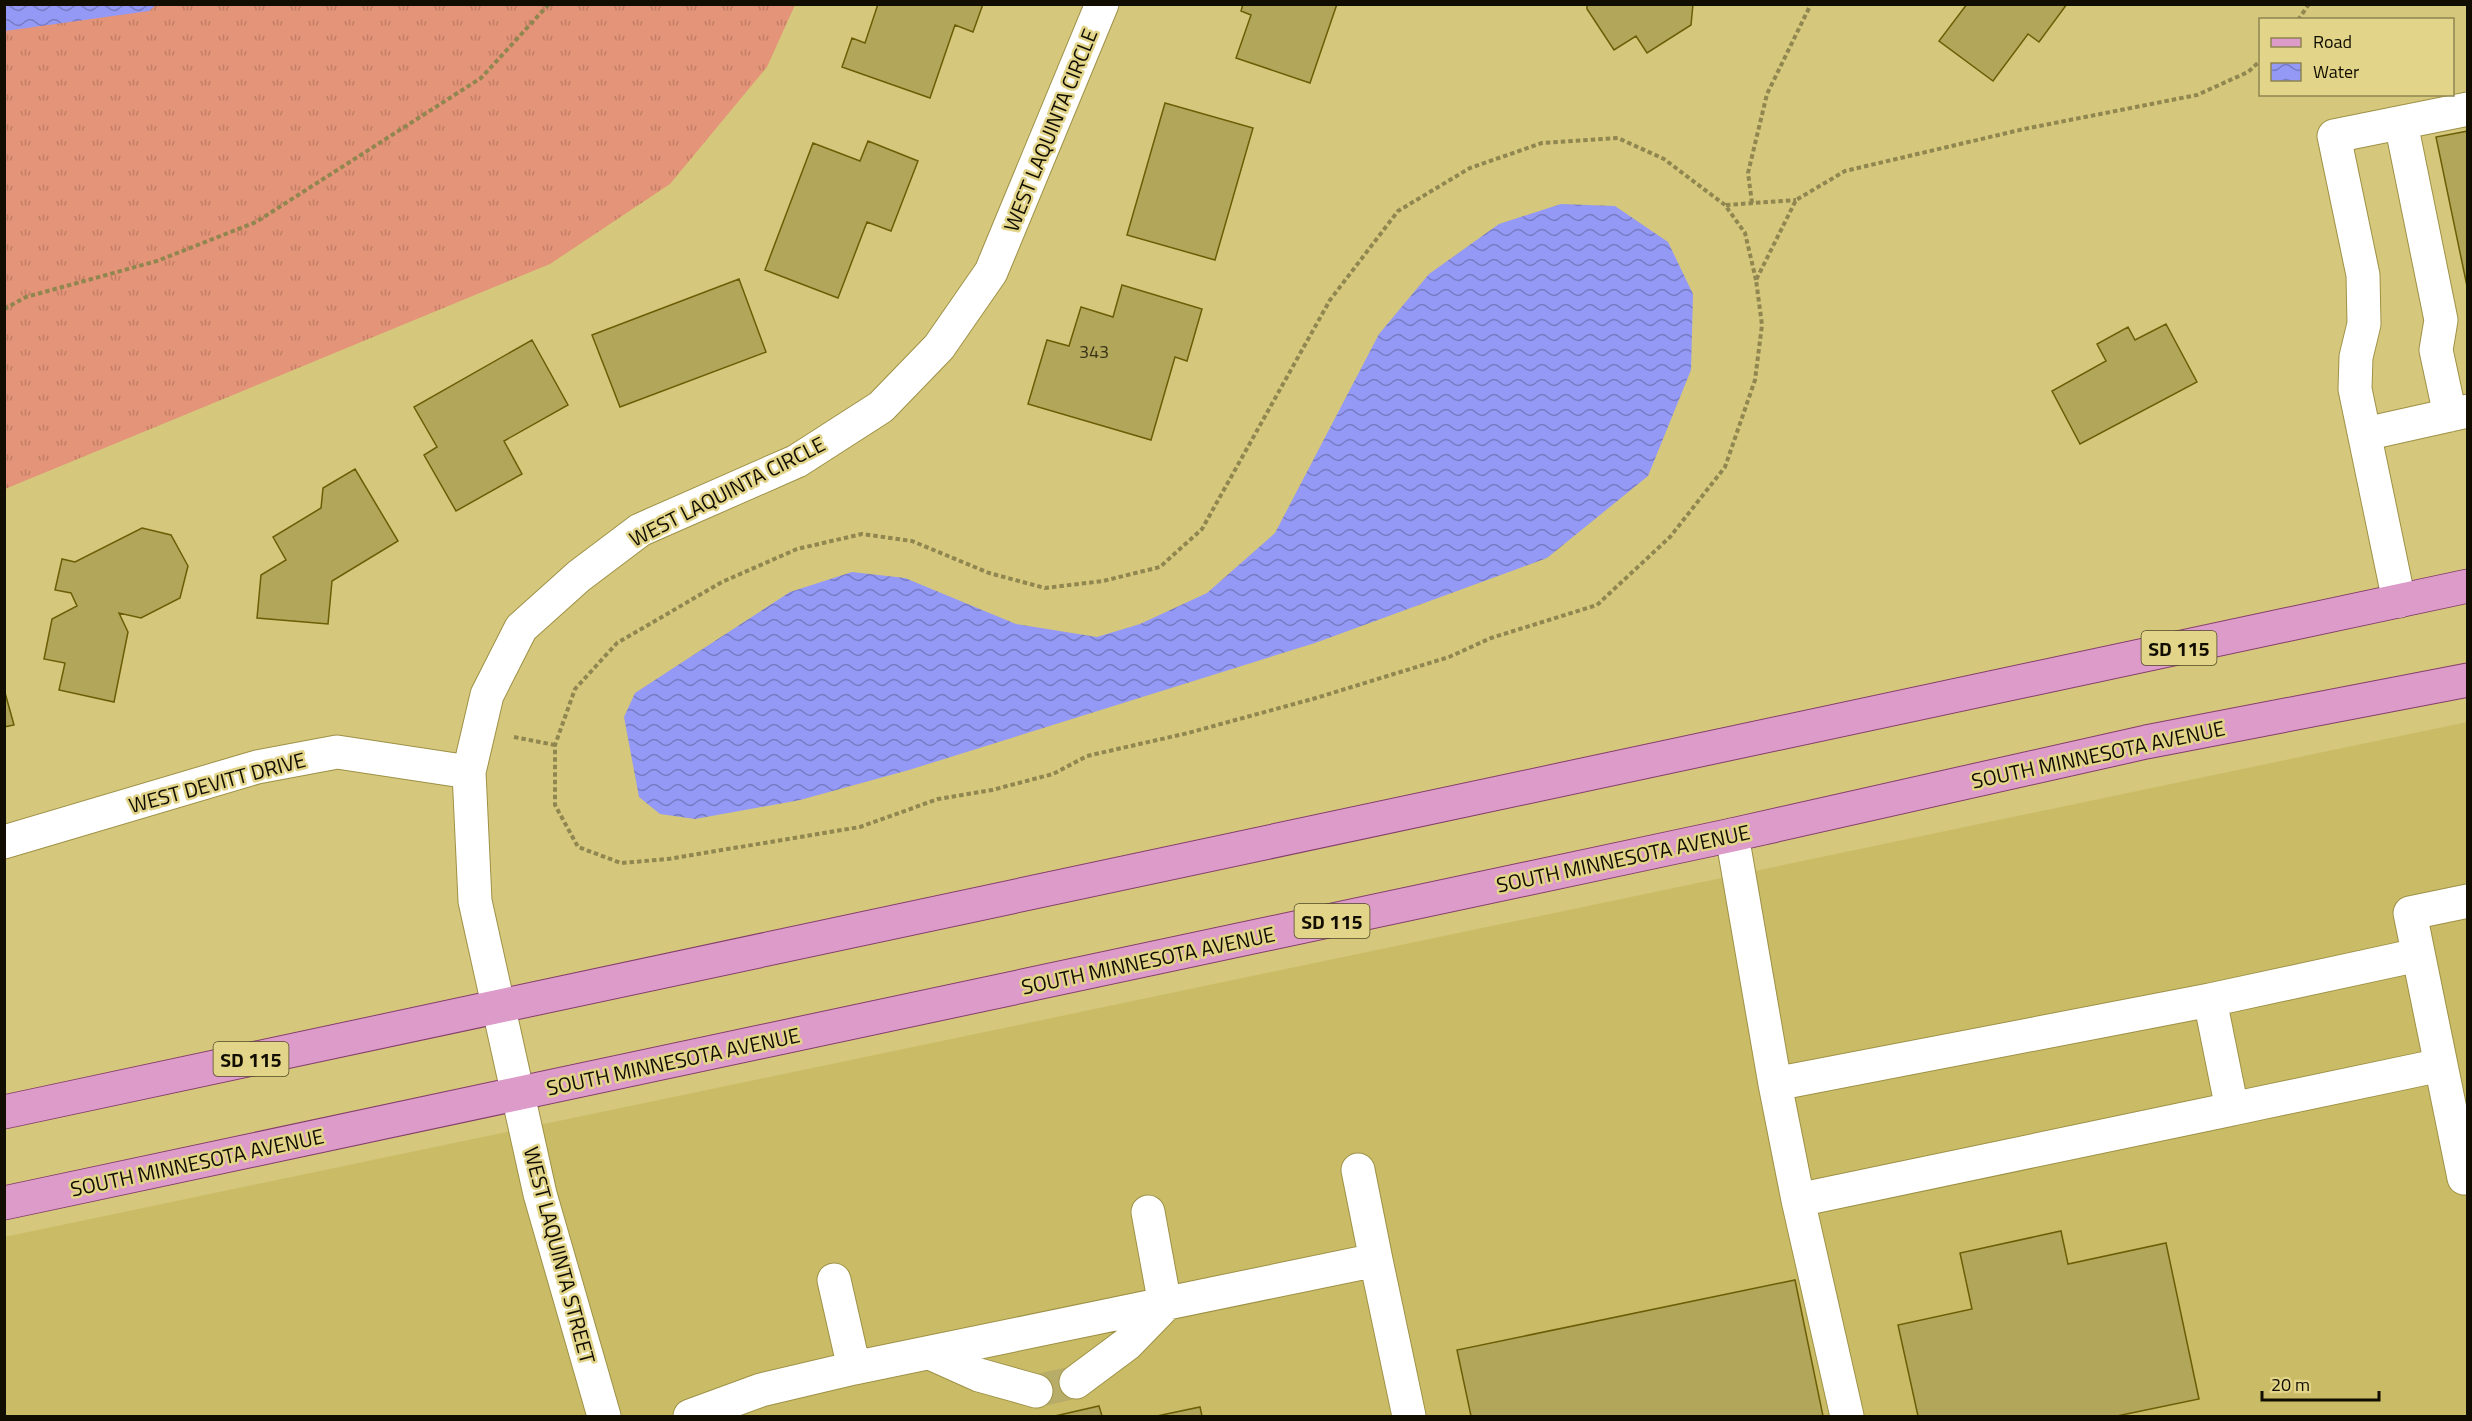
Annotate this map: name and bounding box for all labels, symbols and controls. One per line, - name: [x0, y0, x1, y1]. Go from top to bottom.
- legend: [2259, 18, 2454, 96]
- street label: WEST LAQUINTA CIRCLE: [995, 24, 1105, 236]
- text: Road: [2313, 28, 2352, 55]
- text: Water: [2313, 58, 2359, 85]
- house number: 343: [1079, 338, 1109, 365]
- street label: WEST LAQUINTA CIRCLE: [623, 428, 831, 554]
- road number: SD 115: [2142, 631, 2216, 665]
- street label: SOUTH MINNESOTA AVENUE: [1968, 711, 2228, 797]
- street label: WEST DEVITT DRIVE: [125, 743, 309, 821]
- street label: SOUTH MINNESOTA AVENUE: [1493, 815, 1753, 901]
- road number: SD 115: [1294, 904, 1370, 938]
- street label: SOUTH MINNESOTA AVENUE: [1018, 917, 1278, 1003]
- street label: SOUTH MINNESOTA AVENUE: [543, 1018, 803, 1104]
- road number: SD 115: [214, 1042, 288, 1076]
- street label: SOUTH MINNESOTA AVENUE: [67, 1119, 327, 1205]
- street label: WEST LAQUINTA STREET: [516, 1143, 604, 1367]
- scale bar: [2262, 1364, 2379, 1402]
- text: 20 m: [2271, 1371, 2310, 1398]

